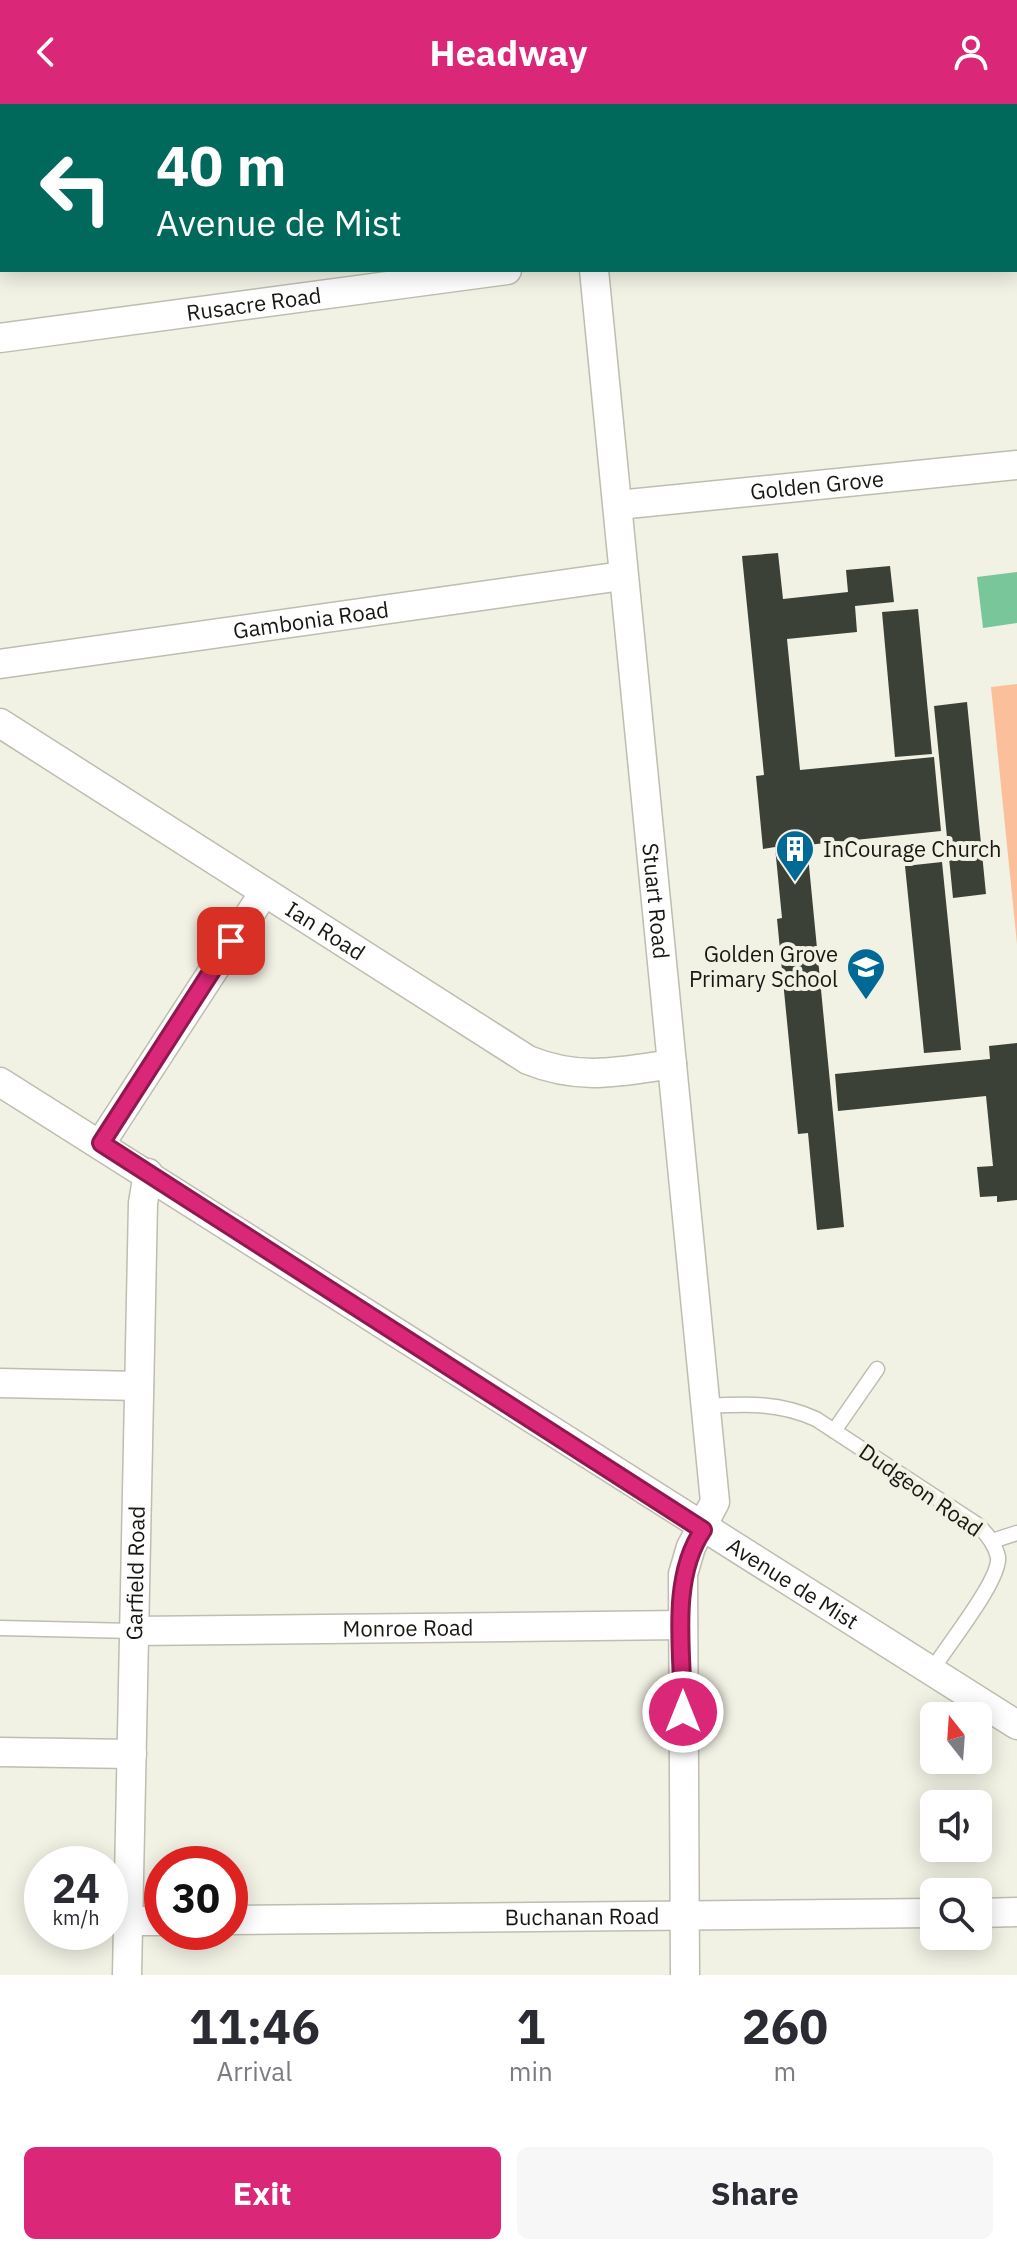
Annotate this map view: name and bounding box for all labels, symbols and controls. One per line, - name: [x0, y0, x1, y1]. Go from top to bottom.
- text: Headway: [430, 29, 587, 76]
- icon: back: [24, 30, 68, 74]
- icon: person: [949, 30, 993, 74]
- text: 40 m: [156, 129, 286, 201]
- icon: left: [24, 136, 128, 240]
- text: Avenue de Mist: [156, 199, 402, 246]
- street label: Rusacre Road: [184, 280, 323, 327]
- street label: Golden Grove: [749, 463, 885, 506]
- street label: Gambonia Road: [231, 594, 391, 645]
- building icon: InCourage Church: [774, 828, 816, 883]
- place label: InCourage Church: [823, 834, 1001, 863]
- street label: Stuart Road: [636, 842, 677, 960]
- street label: Ian Road: [280, 894, 371, 966]
- pin: [197, 907, 265, 975]
- icon: arrive: [209, 919, 253, 963]
- place label: Golden Grove Primary School: [689, 939, 838, 993]
- school or university icon: Golden Grove Primary School: [845, 946, 887, 1001]
- street label: Dudgeon Road: [854, 1436, 989, 1543]
- street label: Garfield Road: [119, 1506, 151, 1641]
- street label: Avenue de Mist: [722, 1530, 864, 1635]
- street label: Monroe Road: [342, 1612, 474, 1643]
- position arrow: [641, 1670, 725, 1754]
- north arrow: [920, 1702, 992, 1774]
- map controls: [920, 1702, 992, 1950]
- button: sound: [920, 1790, 992, 1862]
- speed limit sign: 30: [144, 1846, 248, 1950]
- text: 24: [52, 1862, 100, 1914]
- button: search: [920, 1878, 992, 1950]
- street label: Buchanan Road: [504, 1901, 660, 1931]
- text: km/h: [52, 1904, 100, 1931]
- text: 11:46: [189, 1995, 320, 2057]
- text: 1: [516, 1995, 545, 2057]
- text: 260: [742, 1995, 828, 2057]
- text: Arrival: [217, 2054, 292, 2088]
- text: min: [509, 2054, 553, 2088]
- text: m: [774, 2054, 796, 2088]
- button: Exit: [24, 2147, 501, 2239]
- button: Share: [517, 2147, 993, 2239]

